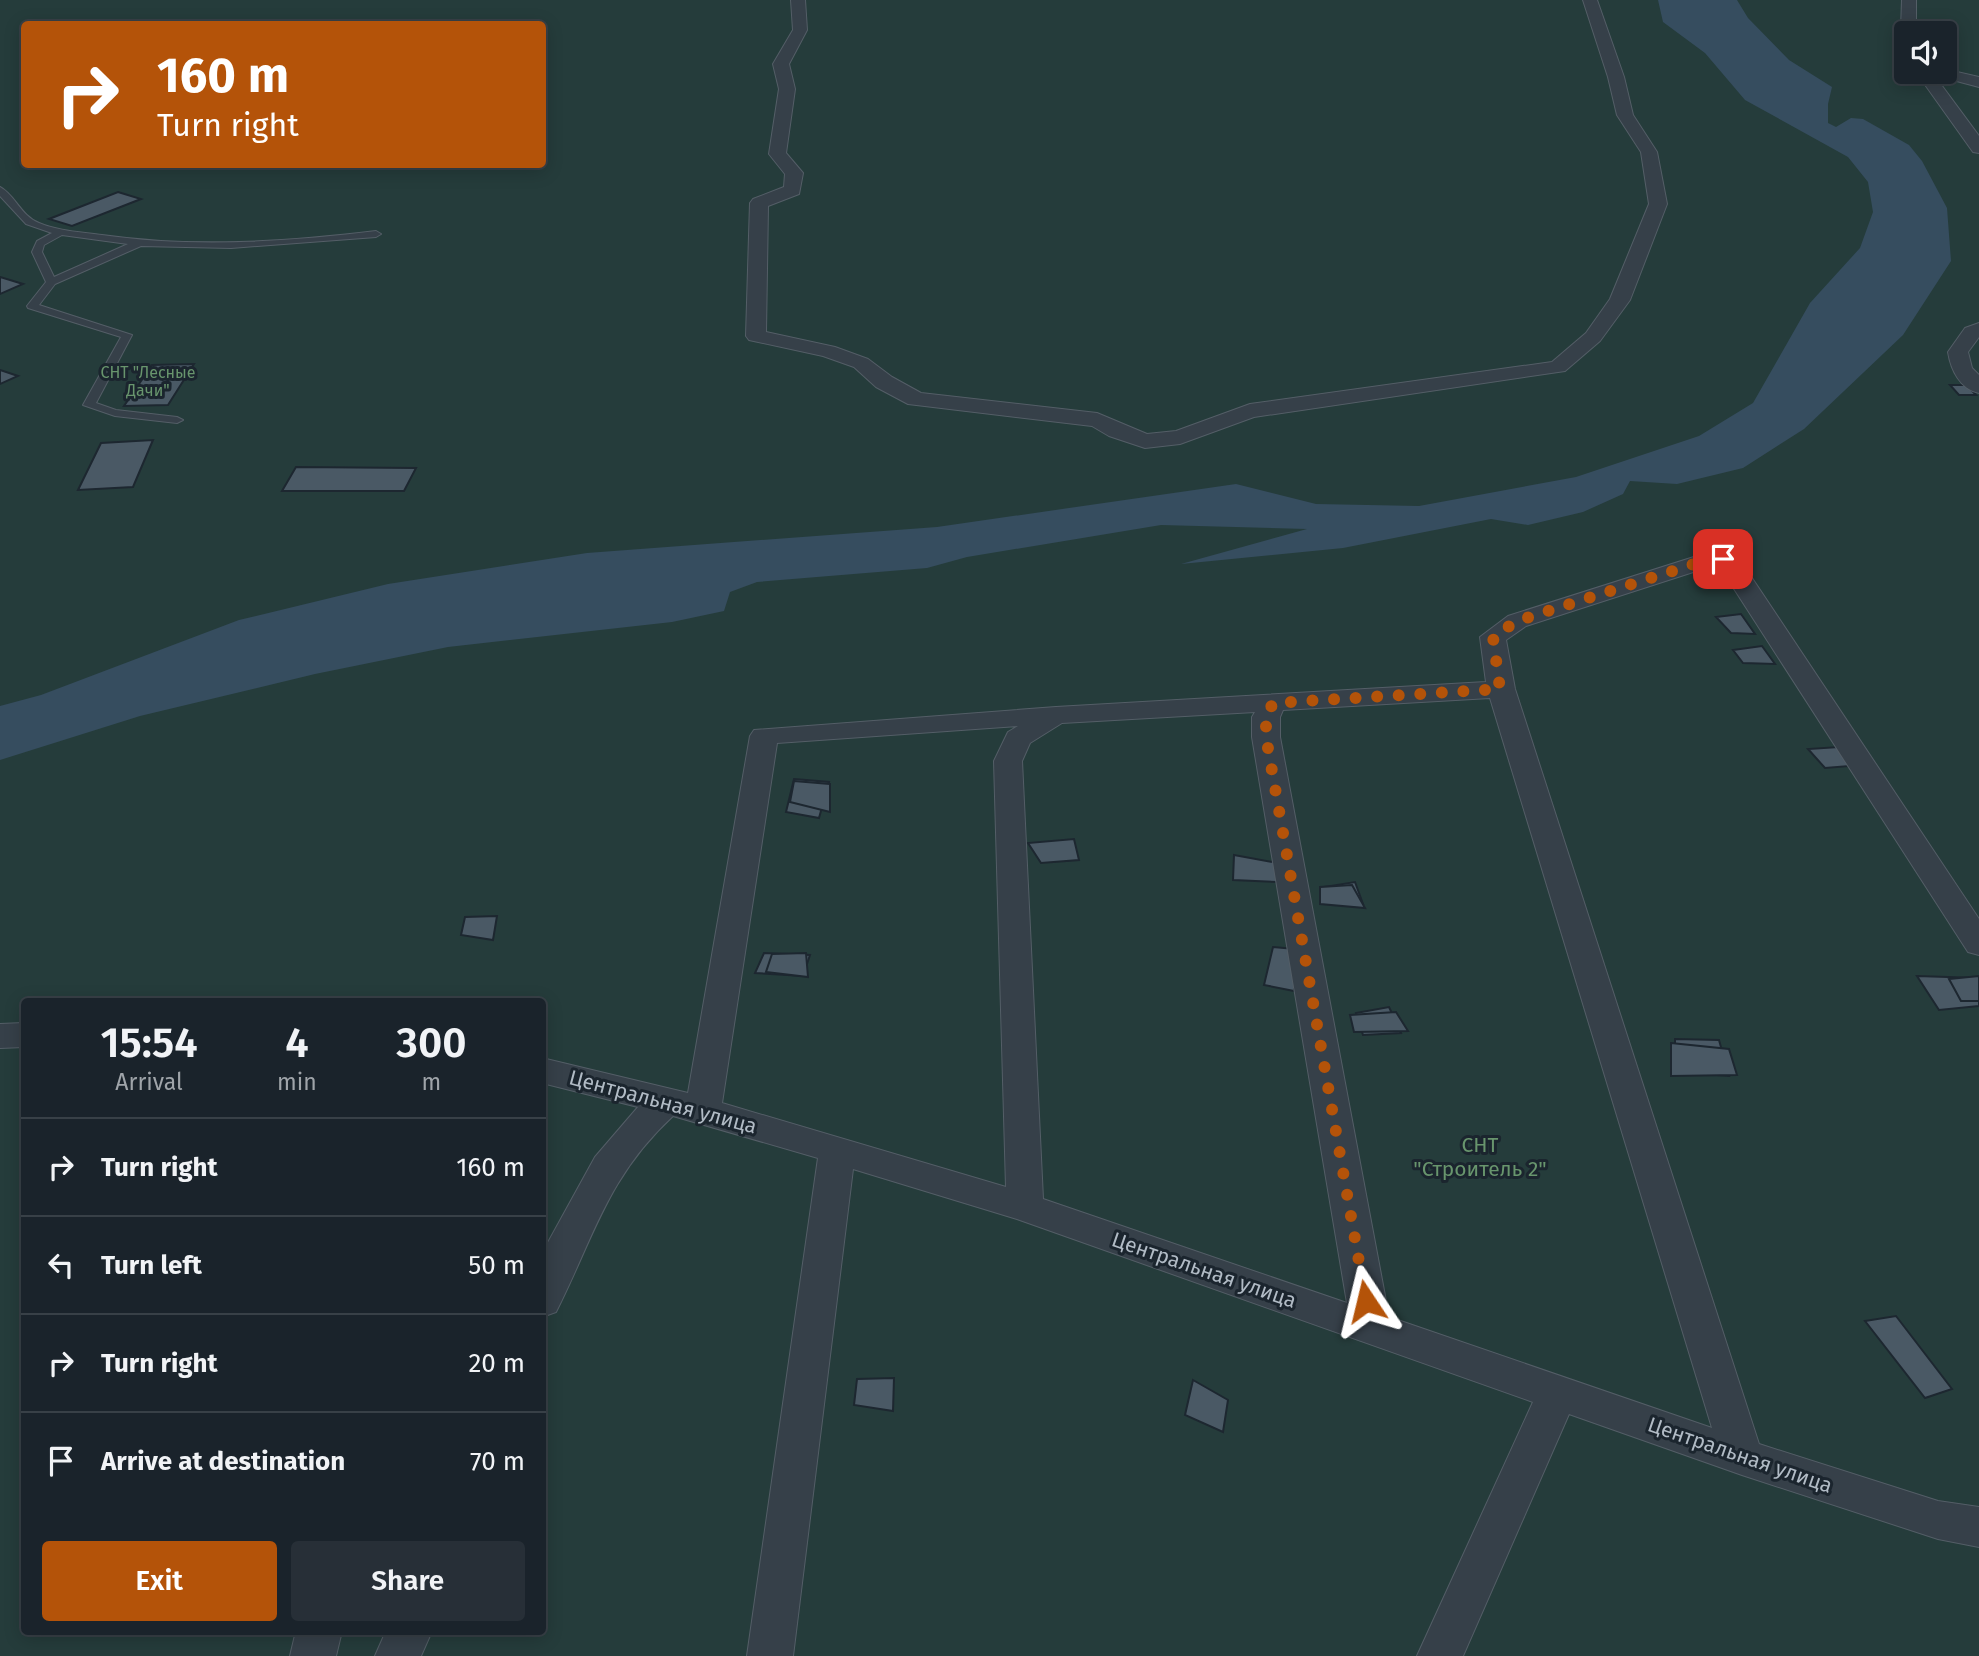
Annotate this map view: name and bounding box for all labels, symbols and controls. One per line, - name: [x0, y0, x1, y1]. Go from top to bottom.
- map controls: [1894, 21, 1957, 84]
- button: sound: [1894, 21, 1957, 84]
- text: 160 m: [157, 46, 289, 105]
- icon: right: [42, 49, 133, 140]
- text: Turn right: [157, 106, 299, 144]
- park label: СНТ "Лесные Дачи": [100, 363, 196, 400]
- pin: [1693, 529, 1753, 589]
- icon: arrive: [1704, 540, 1742, 578]
- text: 15:54: [100, 1018, 198, 1068]
- text: 4: [285, 1018, 309, 1068]
- text: 300: [396, 1018, 467, 1068]
- street label: Центральная улица: [566, 1064, 760, 1140]
- text: Arrival: [115, 1068, 183, 1096]
- text: min: [277, 1068, 317, 1096]
- text: m: [422, 1068, 441, 1096]
- park label: СНТ "Строитель 2": [1413, 1132, 1547, 1182]
- icon: right: [42, 1148, 80, 1186]
- text: Turn right: [101, 1152, 218, 1183]
- text: 160 m: [456, 1152, 525, 1183]
- street label: Центральная улица: [1108, 1226, 1300, 1314]
- icon: left: [42, 1246, 80, 1284]
- text: Turn left: [101, 1250, 202, 1281]
- text: 50 m: [468, 1250, 525, 1281]
- position arrow: [1329, 1264, 1403, 1338]
- icon: right: [42, 1344, 80, 1382]
- text: Turn right: [101, 1348, 218, 1379]
- text: 20 m: [468, 1348, 525, 1379]
- street label: Центральная улица: [1644, 1411, 1836, 1499]
- icon: arrive: [42, 1442, 80, 1480]
- text: Arrive at destination: [101, 1446, 345, 1477]
- text: 70 m: [470, 1446, 525, 1477]
- button: Exit: [42, 1541, 277, 1621]
- button: Share: [291, 1541, 525, 1621]

